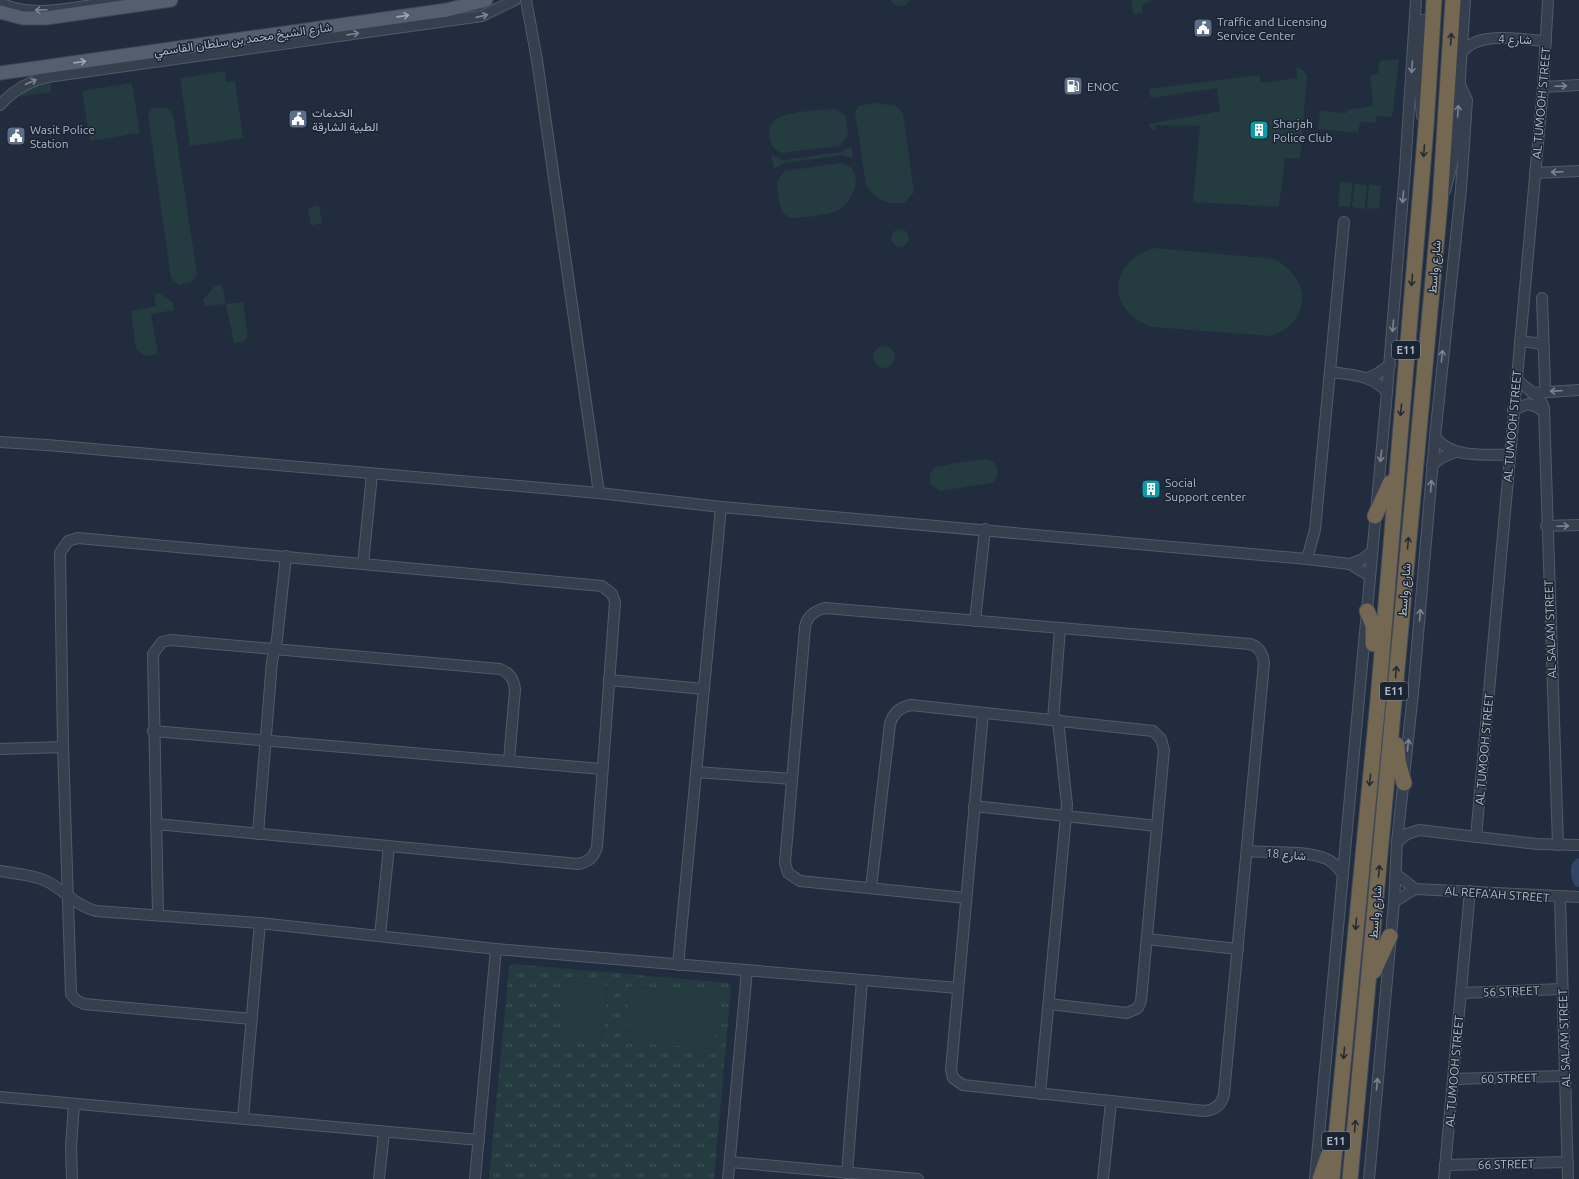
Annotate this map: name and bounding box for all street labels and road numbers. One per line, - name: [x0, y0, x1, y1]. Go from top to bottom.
- street label: شارع الشيخ محمد بن سلطان القاسمي: [153, 20, 334, 62]
- street label: شارع 4: [1498, 32, 1532, 49]
- street label: AL TUMOOH STREET: [1530, 46, 1552, 159]
- street label: شارع واسط: [1425, 240, 1446, 295]
- road number: E11: [1392, 341, 1420, 359]
- street label: AL TUMOOH STREET: [1501, 369, 1523, 482]
- street label: شارع واسط: [1395, 563, 1416, 618]
- street label: AL SALAM STREET: [1542, 579, 1558, 679]
- road number: E11: [1380, 682, 1408, 700]
- street label: AL TUMOOH STREET: [1473, 692, 1495, 805]
- street label: شارع 18: [1265, 846, 1307, 865]
- street label: AL REFA'AH STREET: [1444, 884, 1550, 904]
- street label: شارع واسط: [1366, 885, 1387, 940]
- street label: 56 STREET: [1482, 984, 1540, 998]
- street label: AL SALAM STREET: [1556, 988, 1572, 1088]
- street label: AL TUMOOH STREET: [1443, 1014, 1465, 1127]
- street label: 60 STREET: [1480, 1071, 1538, 1085]
- road number: E11: [1322, 1132, 1350, 1150]
- street label: 66 STREET: [1477, 1157, 1535, 1171]

